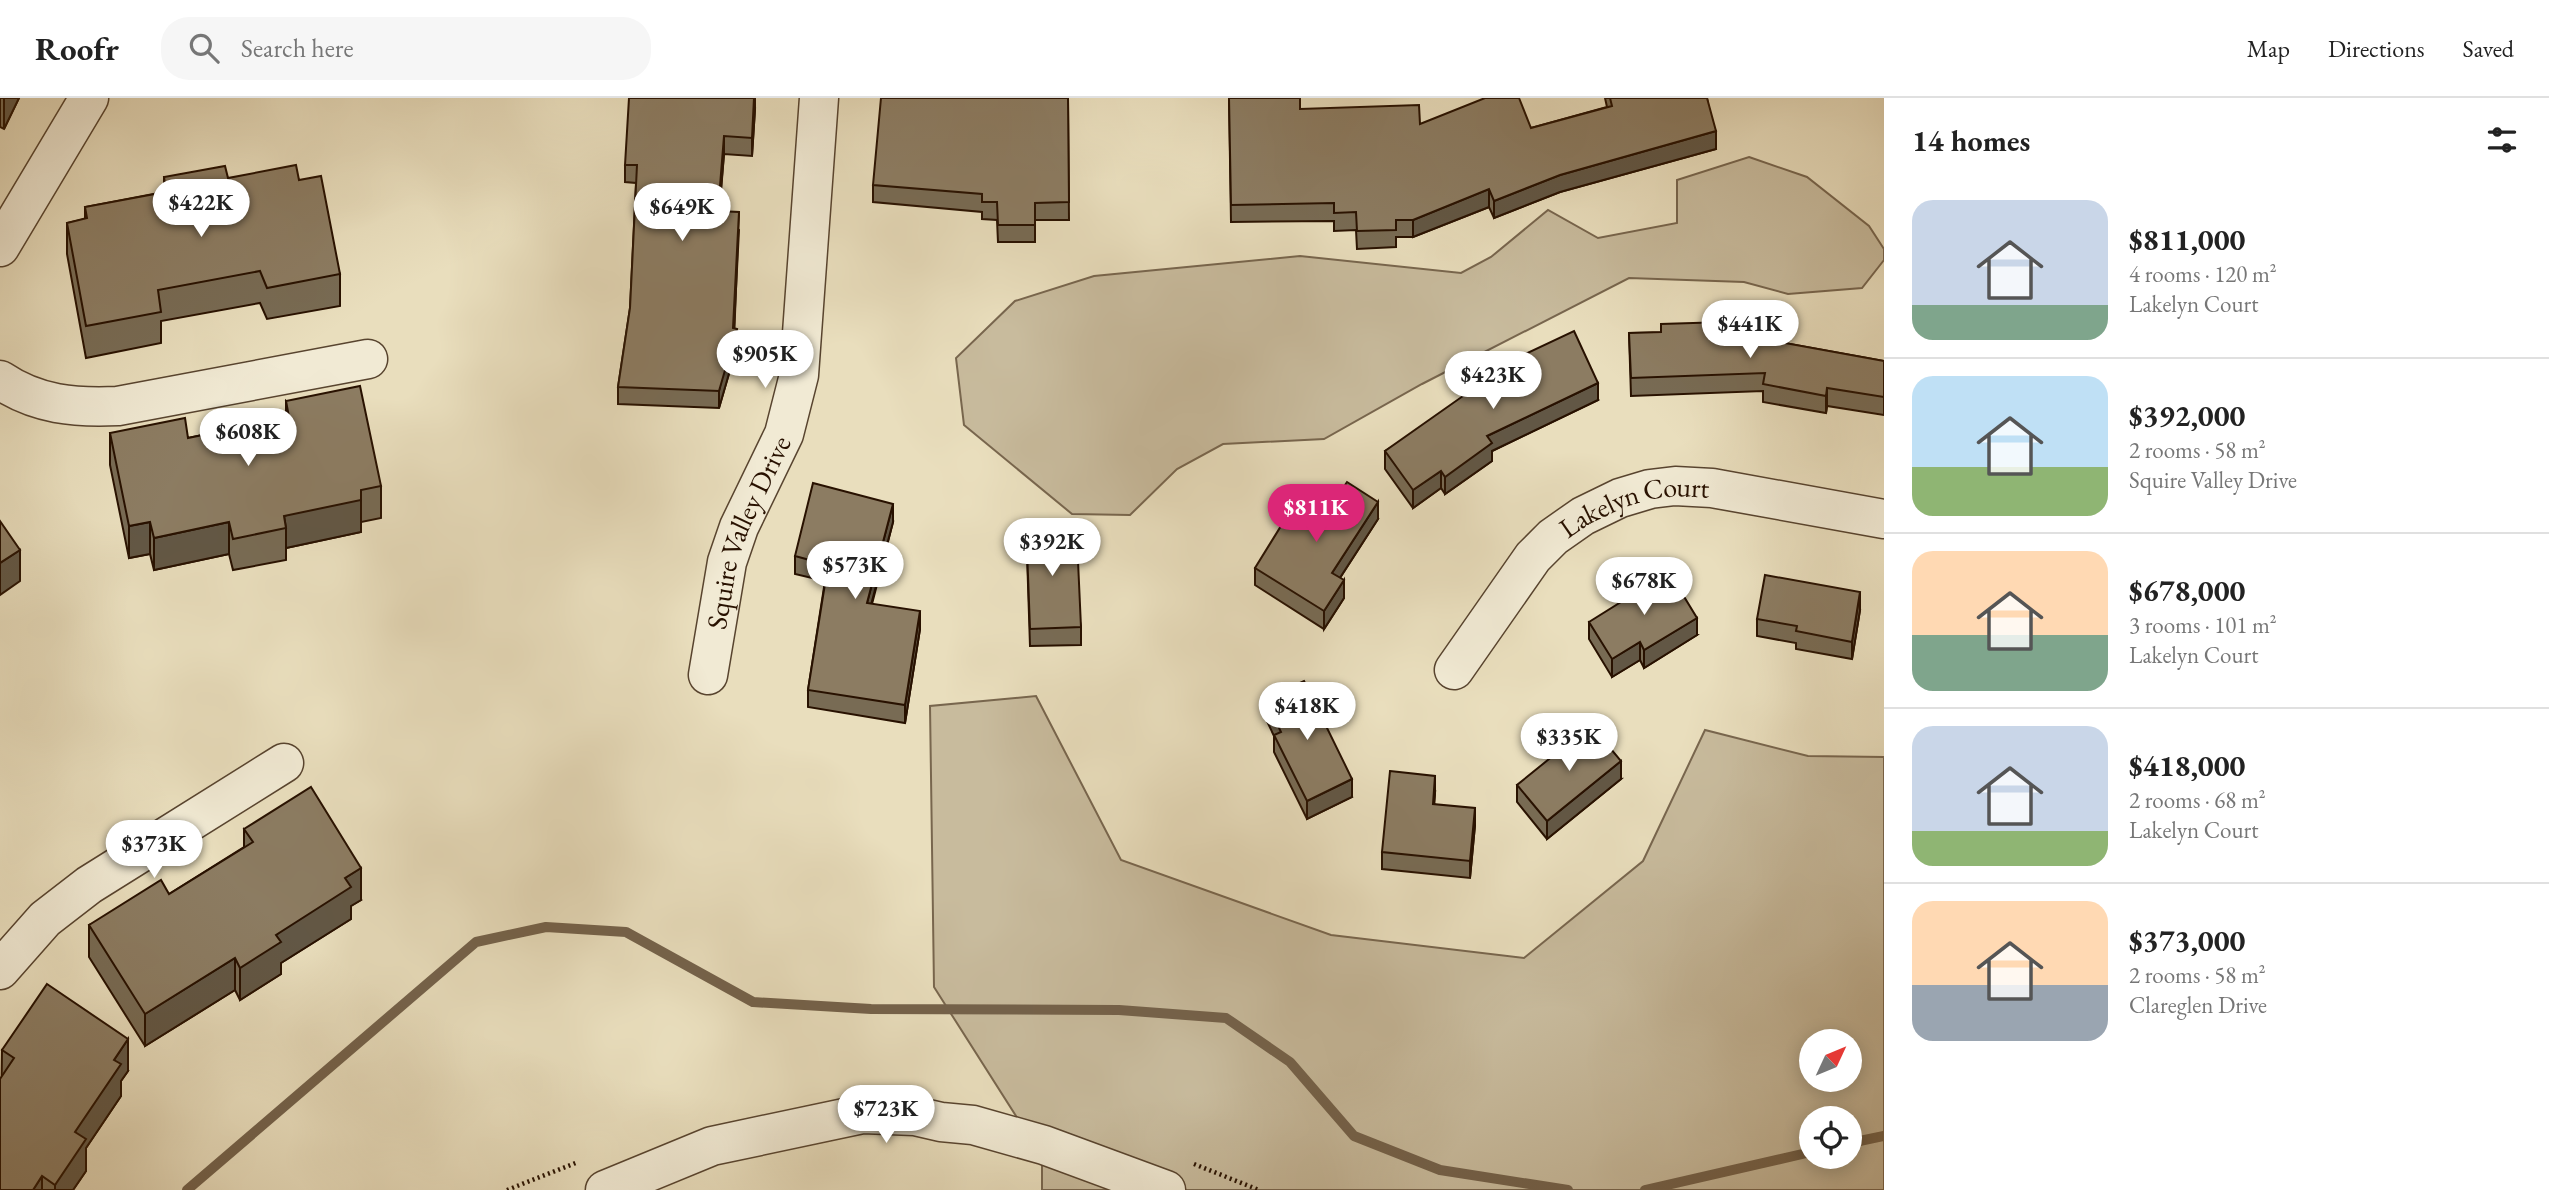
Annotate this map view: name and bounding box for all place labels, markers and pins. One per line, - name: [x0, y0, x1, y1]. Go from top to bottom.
- pin: $422K: [152, 180, 250, 239]
- pin: $649K: [633, 184, 731, 243]
- pin: $441K: [1701, 300, 1799, 360]
- pin: $905K: [716, 330, 814, 390]
- pin: $423K: [1444, 352, 1542, 411]
- pin: $608K: [199, 408, 297, 468]
- pin: $811K: [1267, 484, 1365, 544]
- pin: $392K: [1003, 518, 1101, 578]
- pin: $573K: [806, 542, 904, 601]
- pin: $678K: [1595, 558, 1693, 617]
- pin: $418K: [1258, 682, 1356, 742]
- pin: $335K: [1520, 714, 1618, 773]
- pin: $373K: [105, 820, 203, 880]
- pin: $723K: [837, 1086, 935, 1145]

